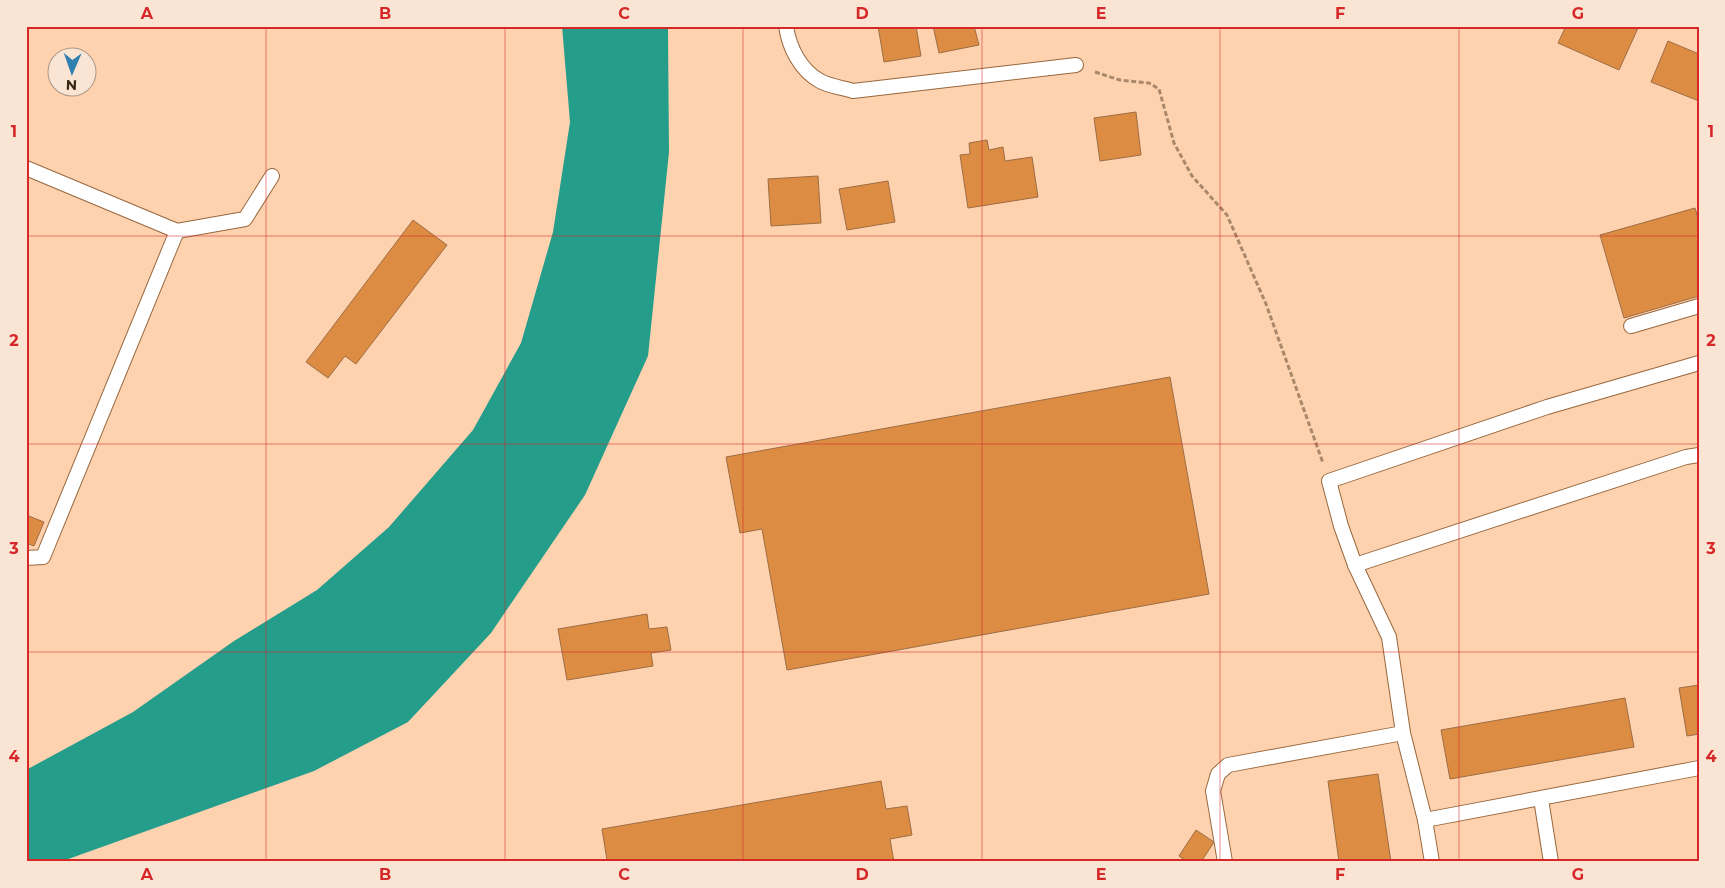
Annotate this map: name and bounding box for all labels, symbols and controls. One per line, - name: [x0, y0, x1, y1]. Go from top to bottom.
- text: A: [140, 4, 154, 23]
- text: B: [379, 4, 391, 23]
- text: C: [618, 4, 630, 23]
- text: D: [855, 4, 869, 23]
- text: E: [1096, 4, 1106, 23]
- text: F: [1335, 4, 1345, 23]
- text: G: [1572, 4, 1584, 23]
- north arrow: [48, 48, 98, 98]
- text: N: [66, 76, 78, 94]
- text: 1: [11, 122, 17, 141]
- text: 1: [1708, 122, 1714, 141]
- text: 2: [9, 331, 19, 350]
- text: 2: [1706, 331, 1716, 350]
- text: 3: [8, 539, 19, 558]
- text: 3: [1705, 539, 1716, 558]
- text: 4: [8, 747, 20, 766]
- text: 4: [1705, 747, 1717, 766]
- text: A: [140, 865, 154, 884]
- text: B: [379, 865, 391, 884]
- text: C: [618, 865, 630, 884]
- text: D: [855, 865, 869, 884]
- text: E: [1096, 865, 1106, 884]
- text: F: [1335, 865, 1345, 884]
- text: G: [1572, 865, 1584, 884]

